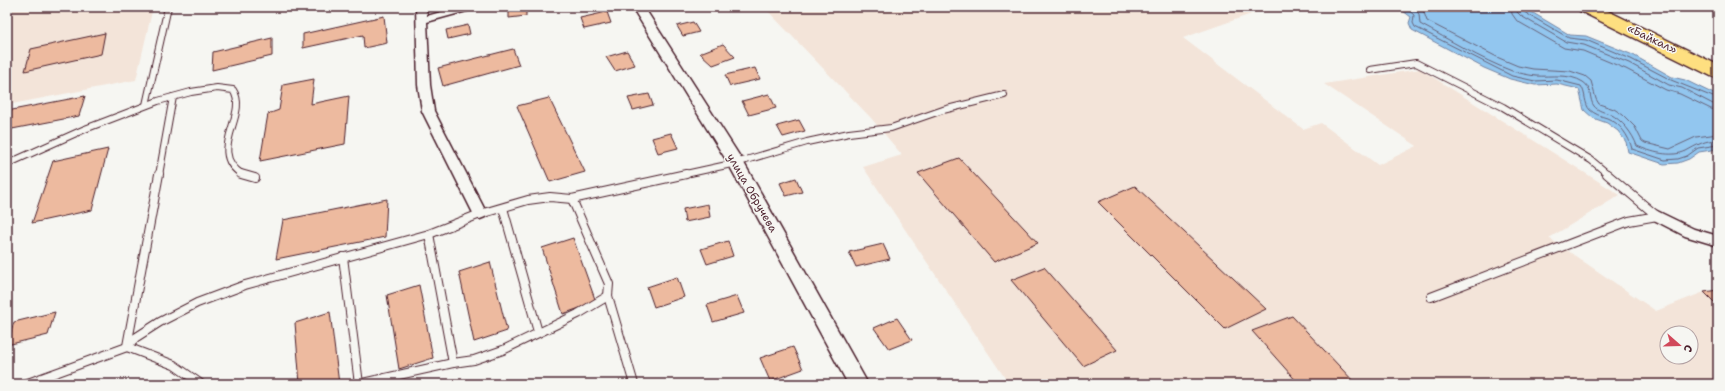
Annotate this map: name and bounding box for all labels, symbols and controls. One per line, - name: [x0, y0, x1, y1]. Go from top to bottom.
- street label: «Байкал»: [1625, 21, 1679, 57]
- street label: улица Обручева: [723, 151, 781, 235]
- north arrow: [1659, 325, 1699, 365]
- text: С: [1680, 343, 1696, 354]

